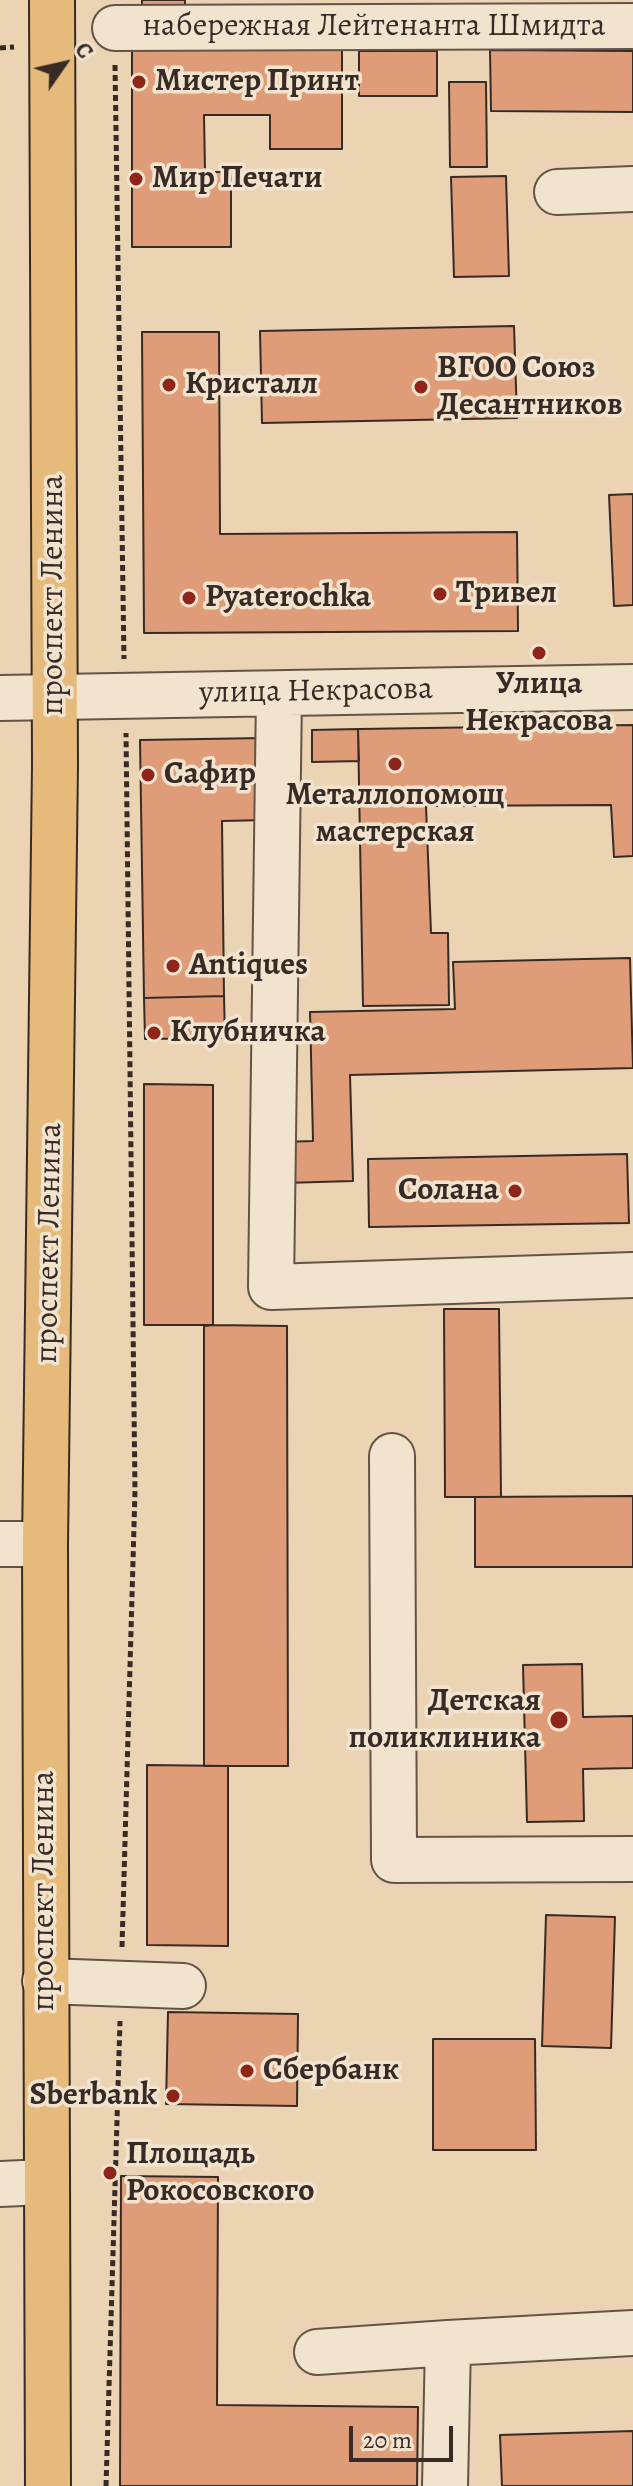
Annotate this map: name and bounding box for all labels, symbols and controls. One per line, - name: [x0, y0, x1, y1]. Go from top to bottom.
- street label: набережная Лейтенанта Шмидта: [142, 8, 606, 46]
- north arrow: [24, 24, 104, 104]
- text: С: [68, 37, 100, 65]
- place label: Мистер Принт: [155, 63, 359, 101]
- marker: Мистер Принт: [130, 73, 148, 91]
- place label: Мир Печати: [152, 160, 323, 198]
- marker: Мир Печати: [127, 170, 145, 188]
- place label: ВГОО Союз Десантников: [437, 350, 622, 425]
- place label: Кристалл: [185, 366, 318, 404]
- marker: Кристалл: [160, 376, 178, 394]
- marker: ВГОО Союз Десантников: [412, 378, 430, 396]
- street label: проспект Ленина: [35, 475, 73, 715]
- place label: Тривел: [456, 575, 557, 613]
- place label: Pyaterochka: [205, 579, 371, 617]
- marker: Тривел: [431, 585, 449, 603]
- marker: Pyaterochka: [180, 589, 198, 607]
- marker: Улица Некрасова: [530, 644, 548, 662]
- place label: Улица Некрасова: [465, 666, 613, 741]
- street label: улица Некрасова: [199, 671, 433, 713]
- marker: Металлопомощ мастерская: [386, 755, 404, 773]
- place label: Сафир: [164, 756, 256, 794]
- marker: Сафир: [139, 766, 157, 784]
- place label: Металлопомощ мастерская: [285, 777, 505, 852]
- place label: Antiques: [189, 947, 308, 985]
- marker: Antiques: [164, 957, 182, 975]
- place label: Клубничка: [170, 1014, 326, 1052]
- marker: Клубничка: [145, 1024, 163, 1042]
- street label: проспект Ленина: [29, 1122, 71, 1364]
- place label: Солана: [398, 1172, 499, 1210]
- marker: Солана: [506, 1182, 524, 1200]
- place label: Детская поликлиника: [349, 1683, 541, 1758]
- marker: Детская поликлиника: [548, 1709, 570, 1731]
- street label: проспект Ленина: [26, 1771, 64, 2011]
- place label: Сбербанк: [263, 2052, 399, 2090]
- marker: Сбербанк: [238, 2062, 256, 2080]
- place label: Sberbank: [29, 2077, 157, 2115]
- marker: Sberbank: [164, 2087, 182, 2105]
- place label: Площадь Рокосовского: [126, 2136, 314, 2211]
- marker: Площадь Рокосовского: [101, 2164, 119, 2182]
- scale bar: [353, 2410, 457, 2460]
- text: 20 m: [363, 2424, 412, 2456]

